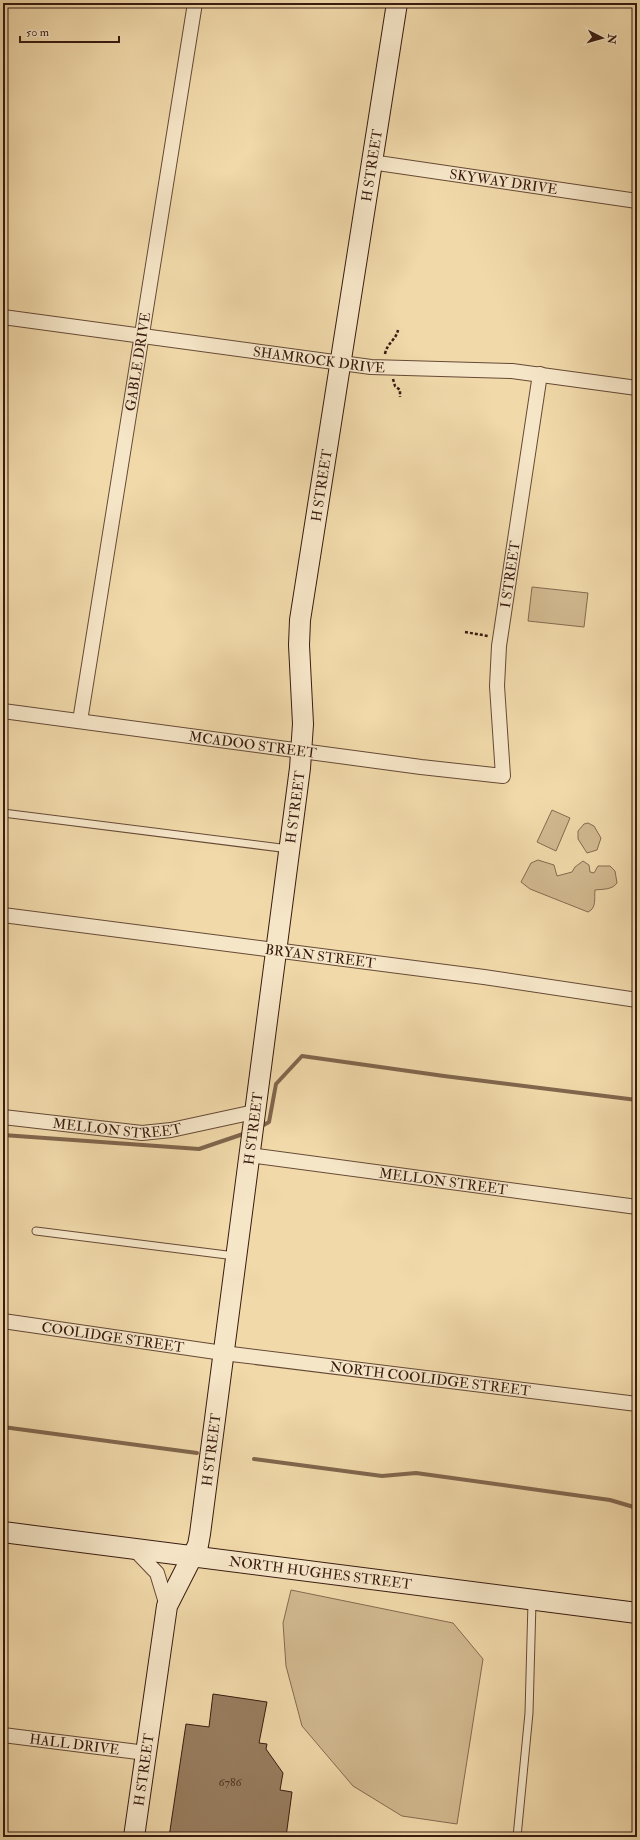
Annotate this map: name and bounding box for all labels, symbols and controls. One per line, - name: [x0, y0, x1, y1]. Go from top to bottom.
- scale bar: [20, 18, 119, 44]
- north arrow: [582, 18, 622, 58]
- text: 50 m: [26, 25, 50, 40]
- text: N: [604, 32, 619, 46]
- street label: H STREET: [358, 127, 386, 203]
- street label: SKYWAY DRIVE: [448, 166, 559, 198]
- street label: GABLE DRIVE: [122, 311, 154, 412]
- street label: SHAMROCK DRIVE: [252, 343, 385, 377]
- street label: H STREET: [308, 447, 336, 523]
- street label: I STREET: [497, 539, 524, 609]
- street label: MCADOO STREET: [188, 728, 318, 762]
- street label: H STREET: [282, 769, 309, 845]
- street label: BRYAN STREET: [264, 941, 377, 972]
- street label: H STREET: [240, 1090, 267, 1166]
- street label: MELLON STREET: [52, 1115, 184, 1142]
- street label: MELLON STREET: [378, 1165, 509, 1199]
- street label: COOLIDGE STREET: [40, 1319, 186, 1356]
- street label: NORTH COOLIDGE STREET: [329, 1358, 532, 1400]
- street label: H STREET: [198, 1412, 225, 1487]
- street label: NORTH HUGHES STREET: [228, 1553, 413, 1593]
- street label: HALL DRIVE: [28, 1730, 120, 1759]
- street label: H STREET: [131, 1732, 158, 1807]
- house number: 6786: [218, 1775, 243, 1790]

